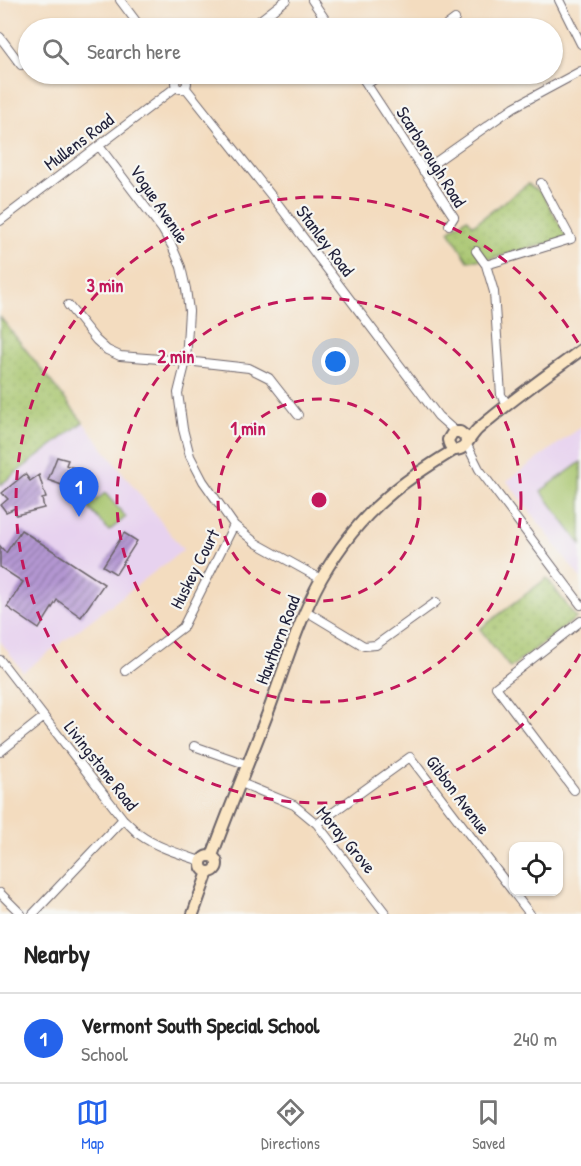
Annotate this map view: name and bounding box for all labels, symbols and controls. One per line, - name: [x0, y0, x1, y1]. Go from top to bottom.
- search box: [18, 18, 563, 84]
- icon: search: [39, 35, 72, 68]
- text: Search here: [87, 36, 181, 66]
- street label: Scarborough Road: [390, 102, 472, 212]
- street label: Mullens Road: [39, 107, 119, 176]
- street label: Vogue Avenue: [124, 160, 195, 248]
- street label: Stanley Road: [290, 200, 360, 281]
- text: 3 min: [87, 273, 123, 298]
- text: 2 min: [158, 344, 194, 369]
- your location: [321, 347, 350, 376]
- text: 1 min: [230, 416, 266, 441]
- pin: 1: [60, 468, 98, 517]
- centre of rings: [309, 490, 329, 510]
- street label: Huskey Court: [164, 524, 226, 613]
- street label: Hawthorn Road: [249, 592, 306, 688]
- street label: Livingstone Road: [58, 716, 144, 816]
- street label: Gibbon Avenue: [421, 750, 496, 839]
- street label: Moray Grove: [311, 801, 382, 879]
- map controls: [509, 842, 563, 896]
- button: locate: [509, 842, 563, 896]
- text: Nearby: [24, 936, 90, 971]
- text: Vermont South Special School: [81, 1010, 319, 1040]
- text: 1: [40, 1025, 47, 1052]
- text: 240 m: [513, 1025, 557, 1052]
- text: School: [81, 1040, 128, 1067]
- tab: Map: [76, 1096, 109, 1154]
- tab: Directions: [261, 1096, 320, 1154]
- tab: Saved: [472, 1096, 505, 1154]

